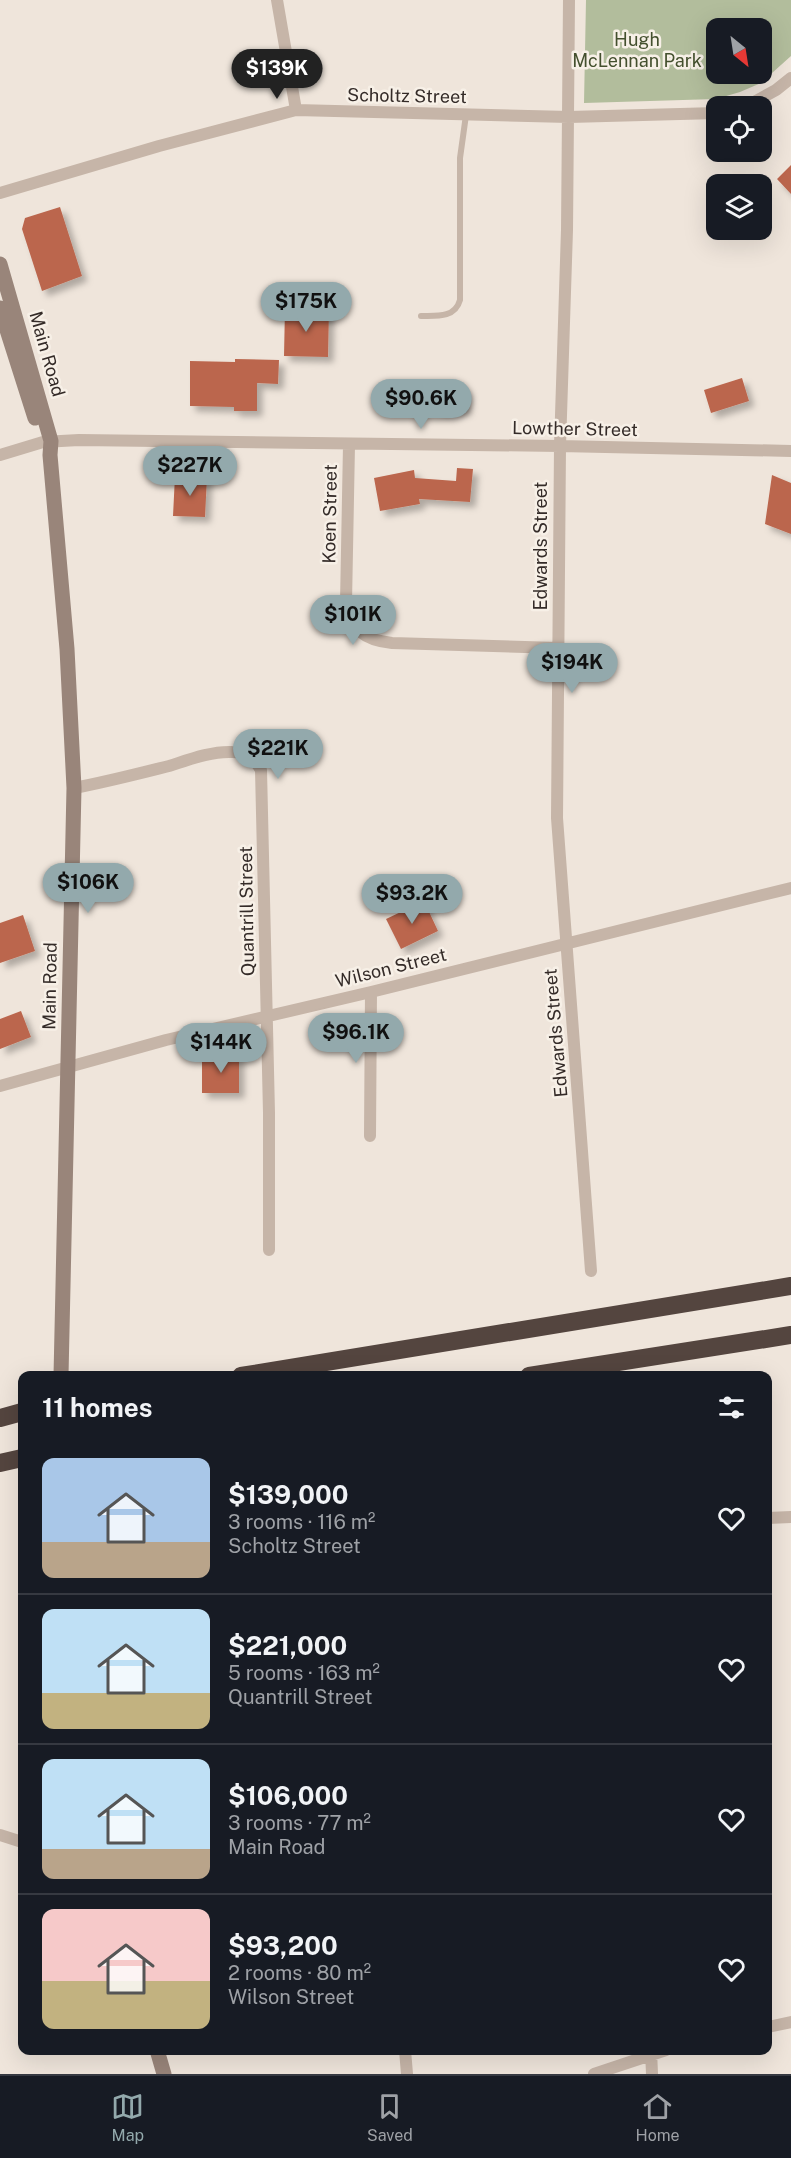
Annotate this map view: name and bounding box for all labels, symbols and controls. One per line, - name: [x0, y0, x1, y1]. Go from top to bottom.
- north arrow: [706, 18, 772, 84]
- map controls: [706, 18, 772, 240]
- park label: Hugh McLennan Park: [572, 29, 702, 71]
- pin: $139K: [235, 49, 319, 100]
- text: $139K: [246, 56, 308, 80]
- street label: Scholtz Street: [347, 84, 467, 107]
- button: locate: [706, 96, 772, 162]
- button: layers: [706, 174, 772, 240]
- pin: $175K: [264, 282, 348, 333]
- text: $175K: [275, 289, 337, 313]
- street label: Main Road: [25, 309, 70, 399]
- pin: $90.6K: [372, 379, 470, 430]
- text: $90.6K: [385, 386, 457, 410]
- street label: Lowther Street: [512, 417, 638, 440]
- pin: $227K: [148, 446, 232, 497]
- text: $227K: [157, 453, 223, 477]
- street label: Koen Street: [318, 464, 341, 564]
- street label: Edwards Street: [530, 481, 551, 611]
- pin: $101K: [311, 595, 395, 646]
- text: $101K: [324, 602, 382, 626]
- pin: $194K: [530, 643, 614, 694]
- text: $194K: [541, 650, 603, 674]
- pin: $221K: [236, 729, 320, 780]
- text: $221K: [247, 736, 309, 760]
- street label: Quantrill Street: [235, 846, 258, 976]
- pin: $106K: [46, 863, 130, 914]
- text: $106K: [57, 870, 119, 894]
- pin: $93.2K: [363, 874, 461, 925]
- text: $93.2K: [376, 881, 448, 905]
- street label: Main Road: [38, 942, 61, 1030]
- street label: Wilson Street: [333, 944, 449, 991]
- street label: Edwards Street: [539, 968, 572, 1098]
- pin: $96.1K: [307, 1013, 405, 1064]
- text: $96.1K: [322, 1020, 390, 1044]
- pin: $144K: [179, 1023, 263, 1074]
- text: $144K: [190, 1030, 252, 1054]
- icon: filters: [715, 1391, 748, 1424]
- text: 11 homes: [42, 1392, 152, 1423]
- text: $139,000: [228, 1479, 348, 1510]
- icon: home: [90, 1482, 162, 1554]
- icon: heart: [715, 1502, 748, 1535]
- text: 3 rooms · 116 m²: [228, 1510, 375, 1534]
- text: Scholtz Street: [228, 1534, 361, 1558]
- text: $221,000: [228, 1630, 347, 1661]
- icon: home: [90, 1633, 162, 1705]
- icon: heart: [715, 1653, 748, 1686]
- text: 5 rooms · 163 m²: [228, 1661, 380, 1685]
- text: Quantrill Street: [228, 1685, 373, 1709]
- text: $106,000: [228, 1780, 348, 1811]
- icon: home: [90, 1783, 162, 1855]
- icon: heart: [715, 1803, 748, 1836]
- text: 3 rooms · 77 m²: [228, 1811, 371, 1835]
- text: Main Road: [228, 1835, 326, 1859]
- text: $93,200: [228, 1930, 338, 1961]
- icon: home: [90, 1933, 162, 2005]
- icon: heart: [715, 1953, 748, 1986]
- text: 2 rooms · 80 m²: [228, 1961, 371, 1985]
- text: Wilson Street: [228, 1985, 354, 2009]
- tab: Map: [111, 2090, 144, 2145]
- tab: Saved: [367, 2090, 413, 2145]
- tab: Home: [636, 2090, 680, 2145]

